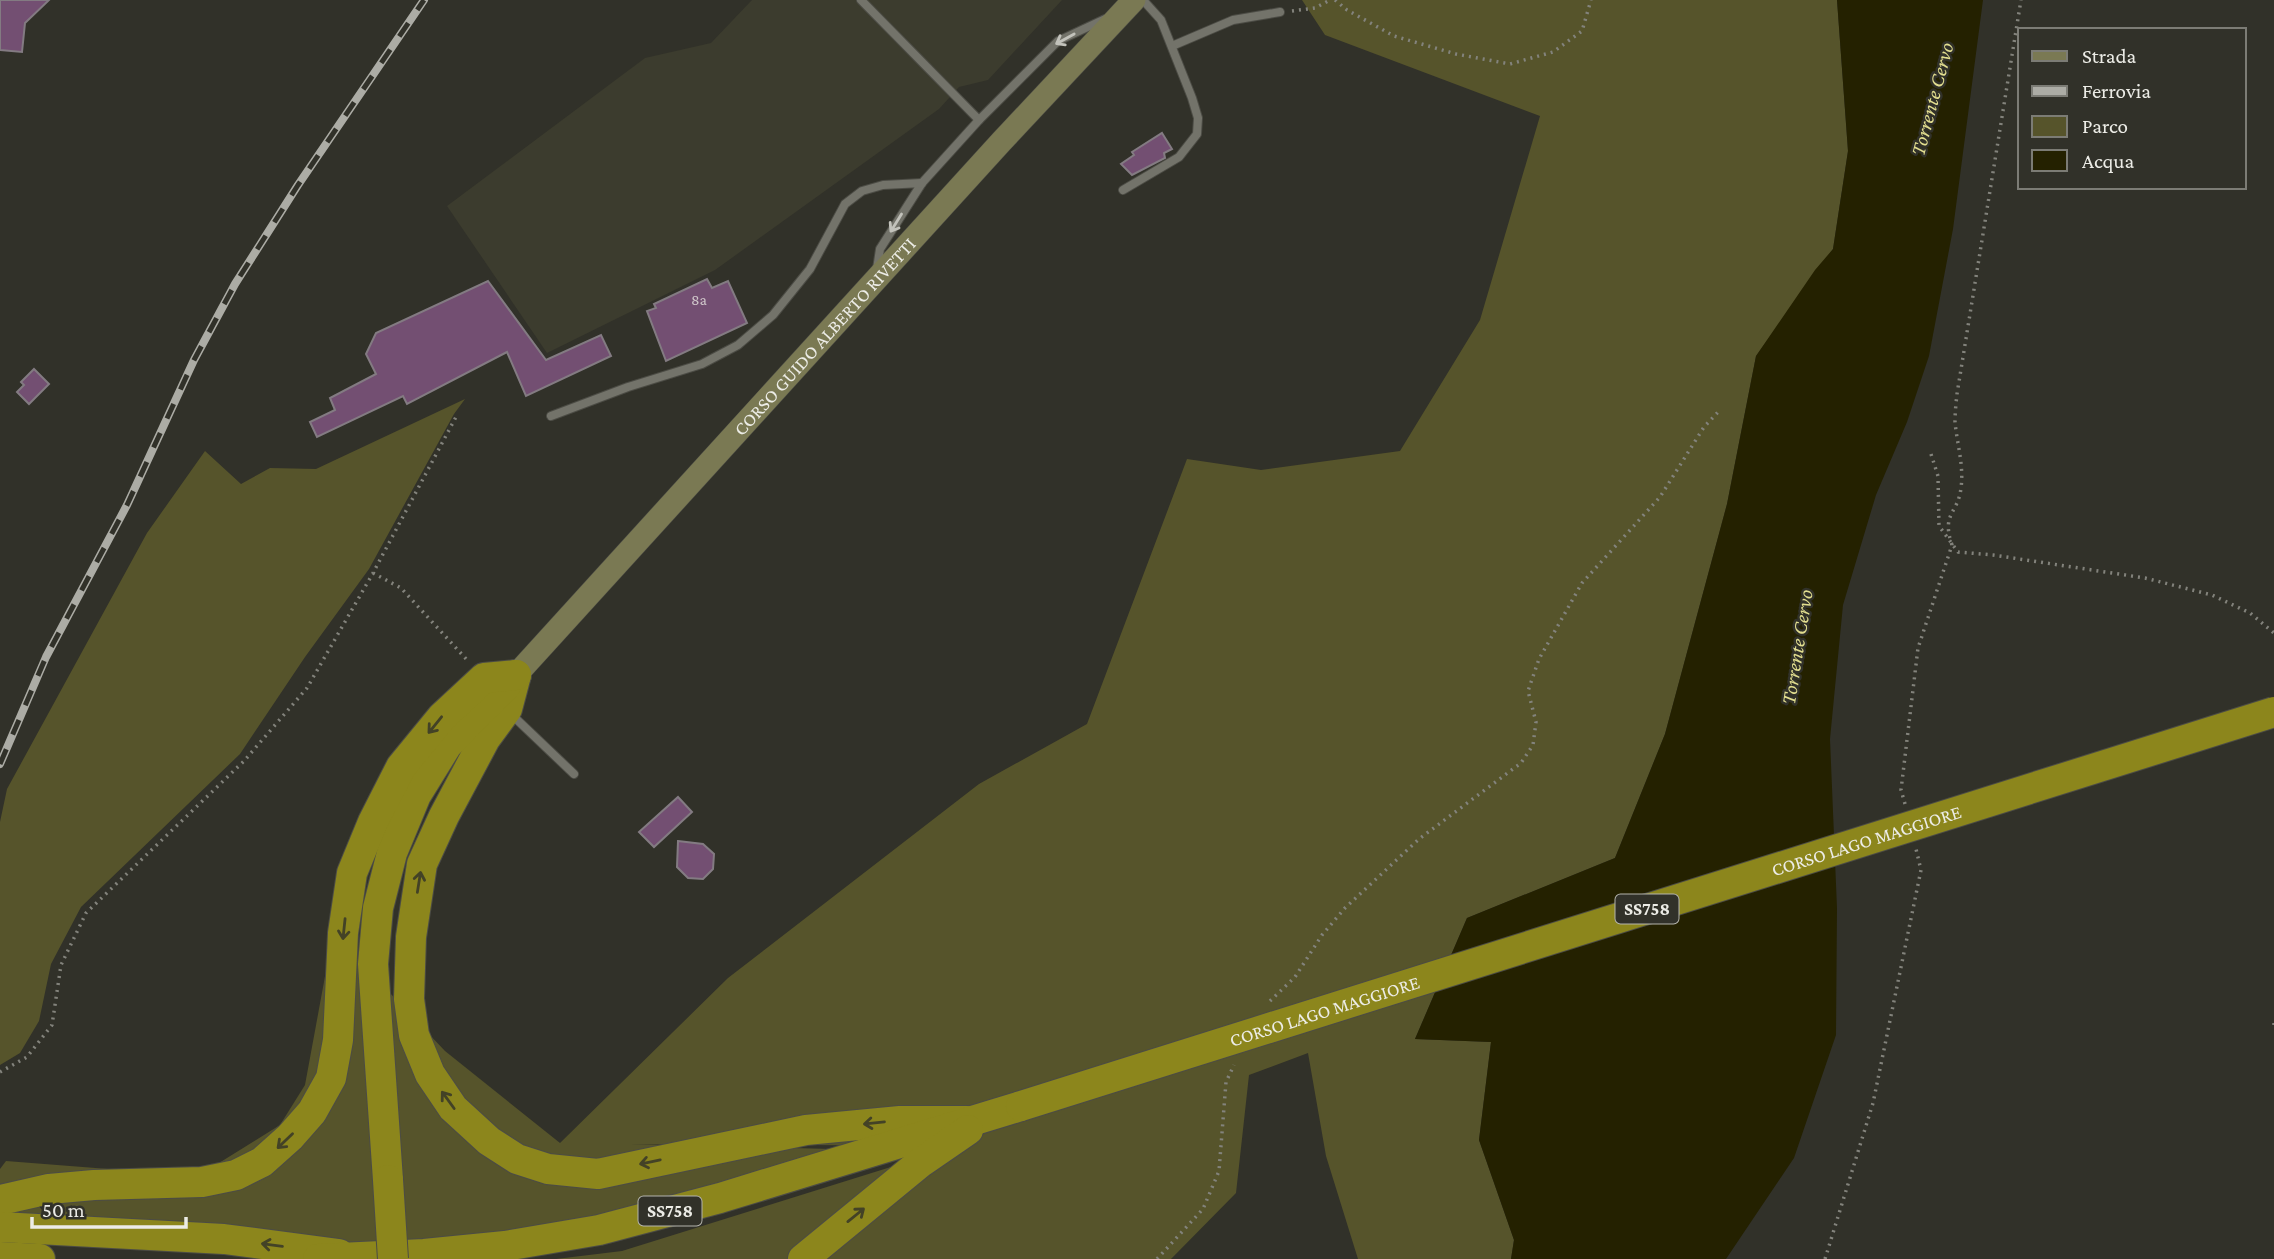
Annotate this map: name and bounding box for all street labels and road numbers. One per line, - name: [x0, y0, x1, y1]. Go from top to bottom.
- street label: CORSO GUIDO ALBERTO RIVETTI: [729, 233, 919, 439]
- street label: CORSO LAGO MAGGIORE: [1769, 801, 1964, 880]
- road number: SS758: [1616, 894, 1678, 924]
- street label: CORSO LAGO MAGGIORE: [1227, 971, 1422, 1050]
- road number: SS758: [638, 1196, 702, 1226]

